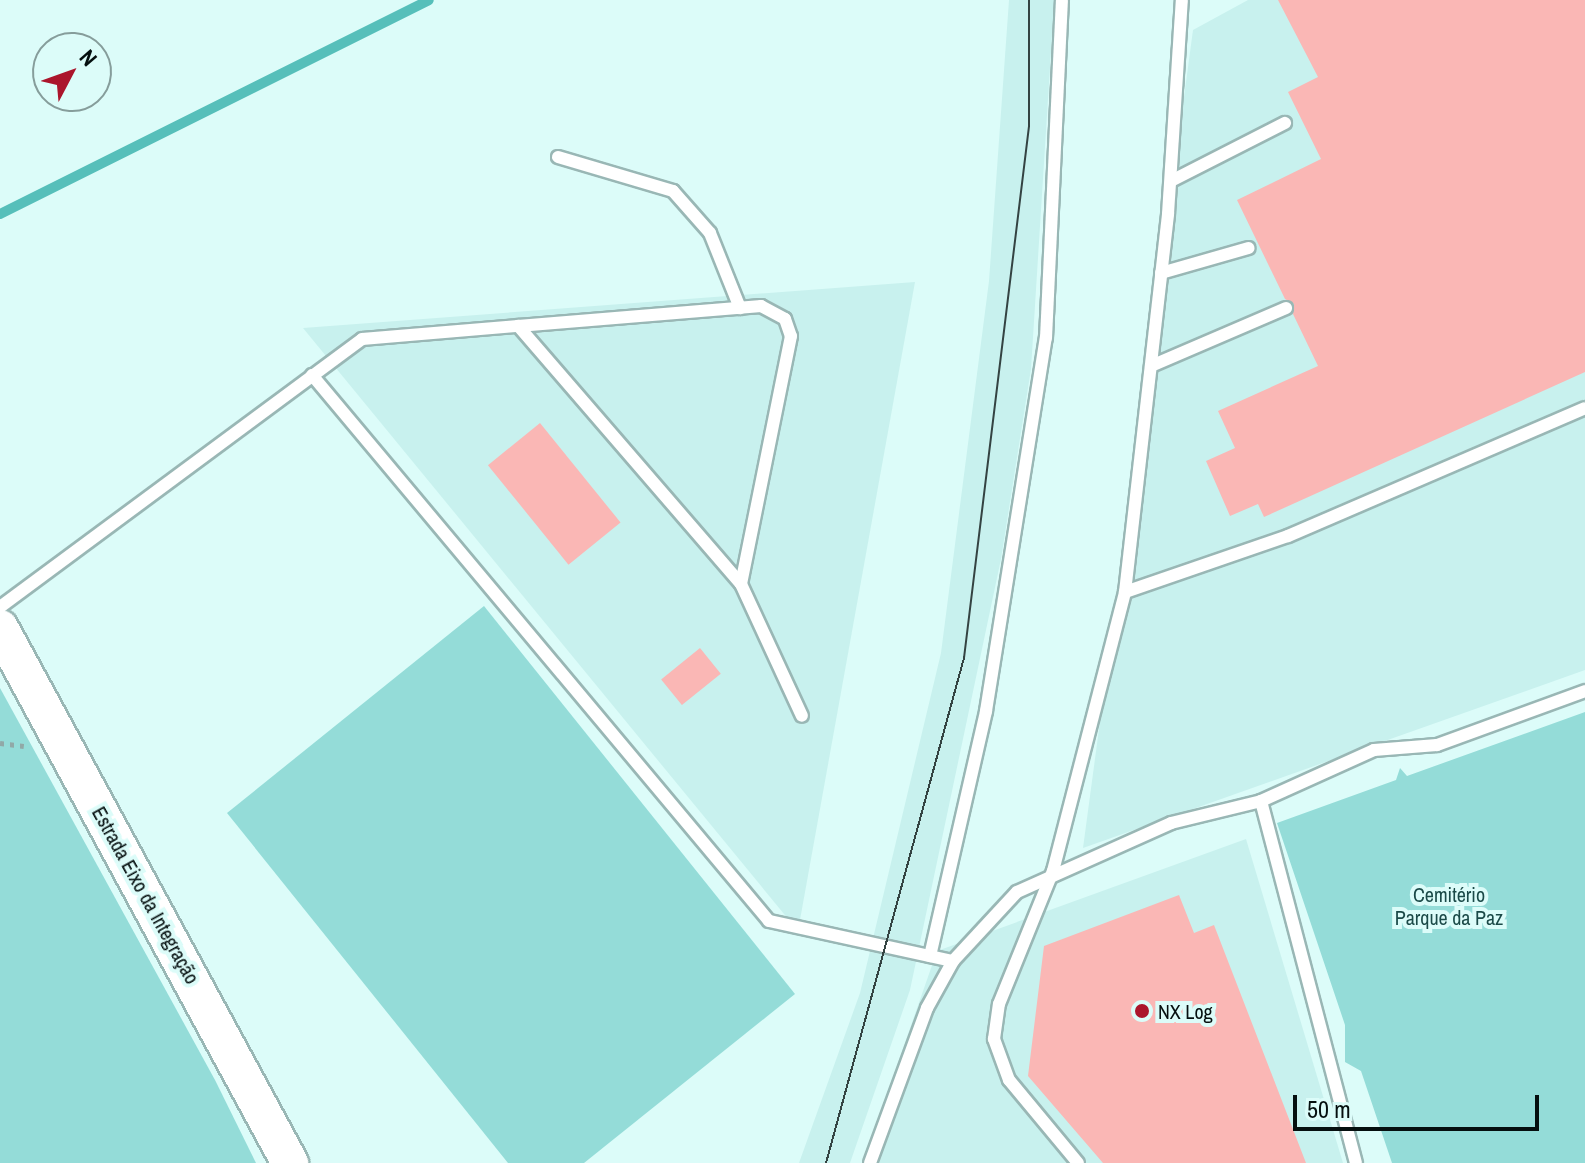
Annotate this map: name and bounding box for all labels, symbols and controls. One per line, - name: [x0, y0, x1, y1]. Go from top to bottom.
- north arrow: [32, 32, 112, 112]
- text: N: [73, 43, 104, 72]
- street label: Estrada Eixo da Integração: [87, 802, 205, 988]
- park label: Cemitério Parque da Paz: [1395, 882, 1503, 929]
- place label: NX Log: [1158, 999, 1213, 1023]
- marker: NX Log: [1133, 1002, 1151, 1020]
- scale bar: [1297, 1079, 1543, 1129]
- text: 50 m: [1307, 1093, 1351, 1125]

